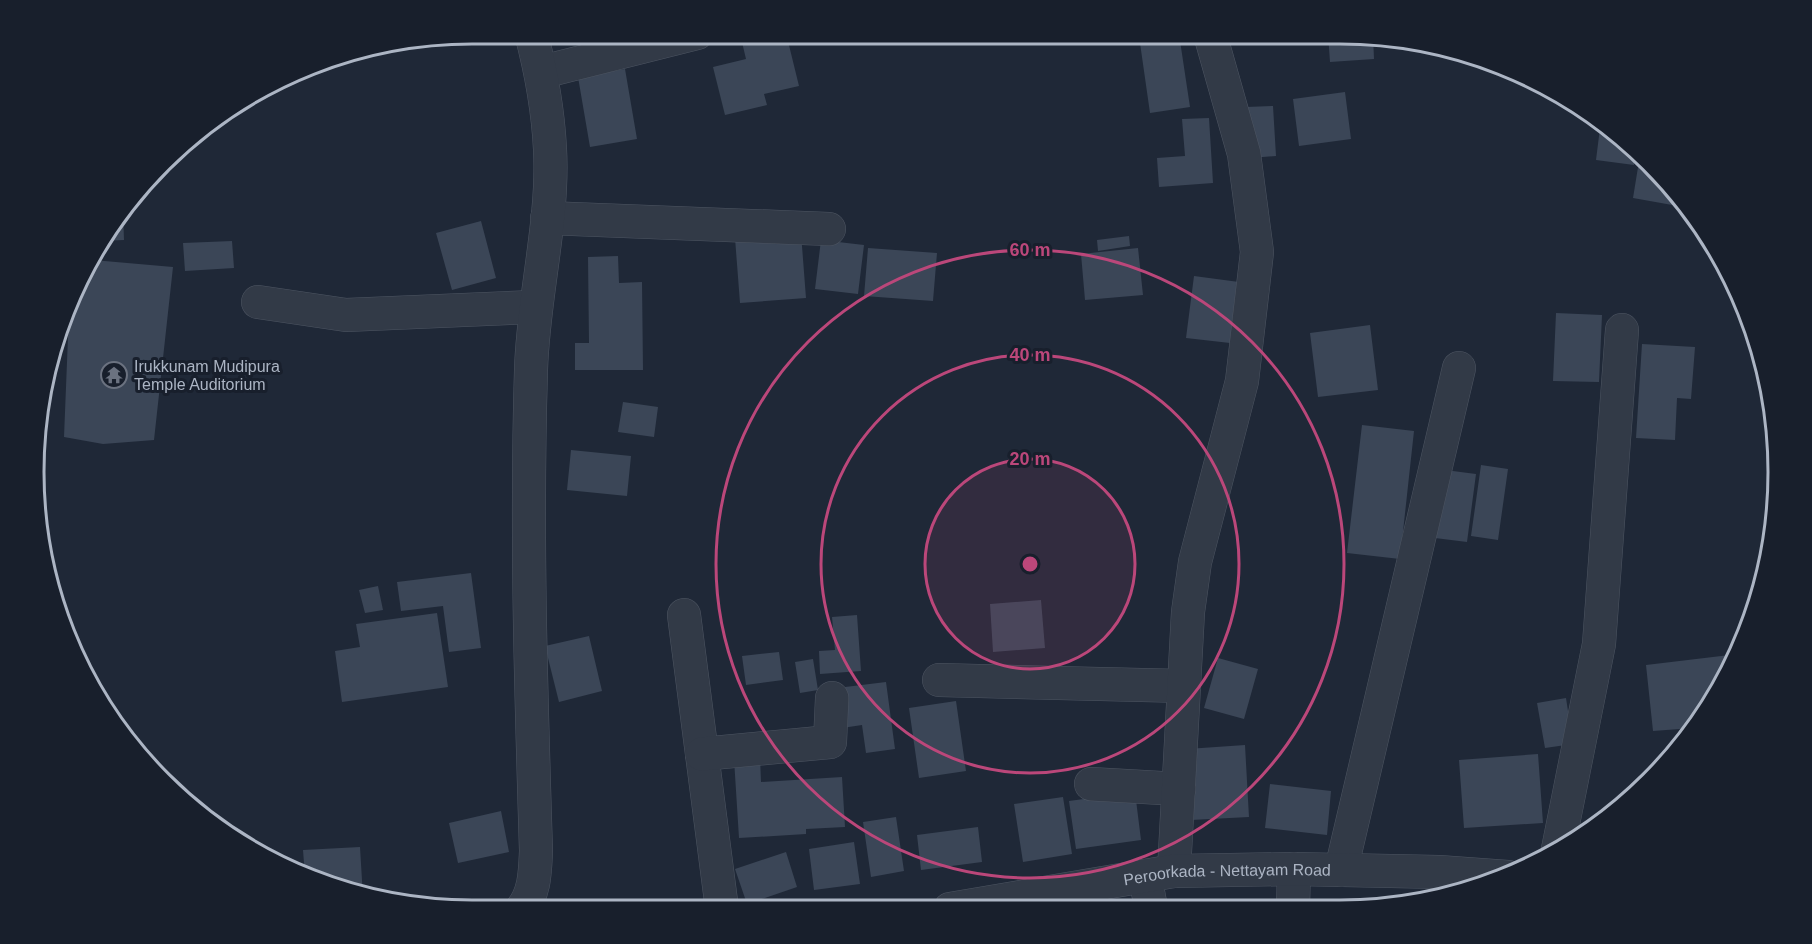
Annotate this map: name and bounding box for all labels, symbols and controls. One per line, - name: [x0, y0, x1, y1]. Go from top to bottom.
- text: 60 m: [1009, 240, 1051, 260]
- text: 40 m: [1009, 345, 1051, 365]
- place label: Irukkunam Mudipura Temple Auditorium: [134, 358, 280, 393]
- temple icon: Irukkunam Mudipura Temple Auditorium: [99, 360, 129, 390]
- text: 20 m: [1009, 449, 1051, 469]
- centre of rings: [1020, 554, 1040, 574]
- street label: Peroorkada - Nettayam Road: [1122, 861, 1331, 888]

